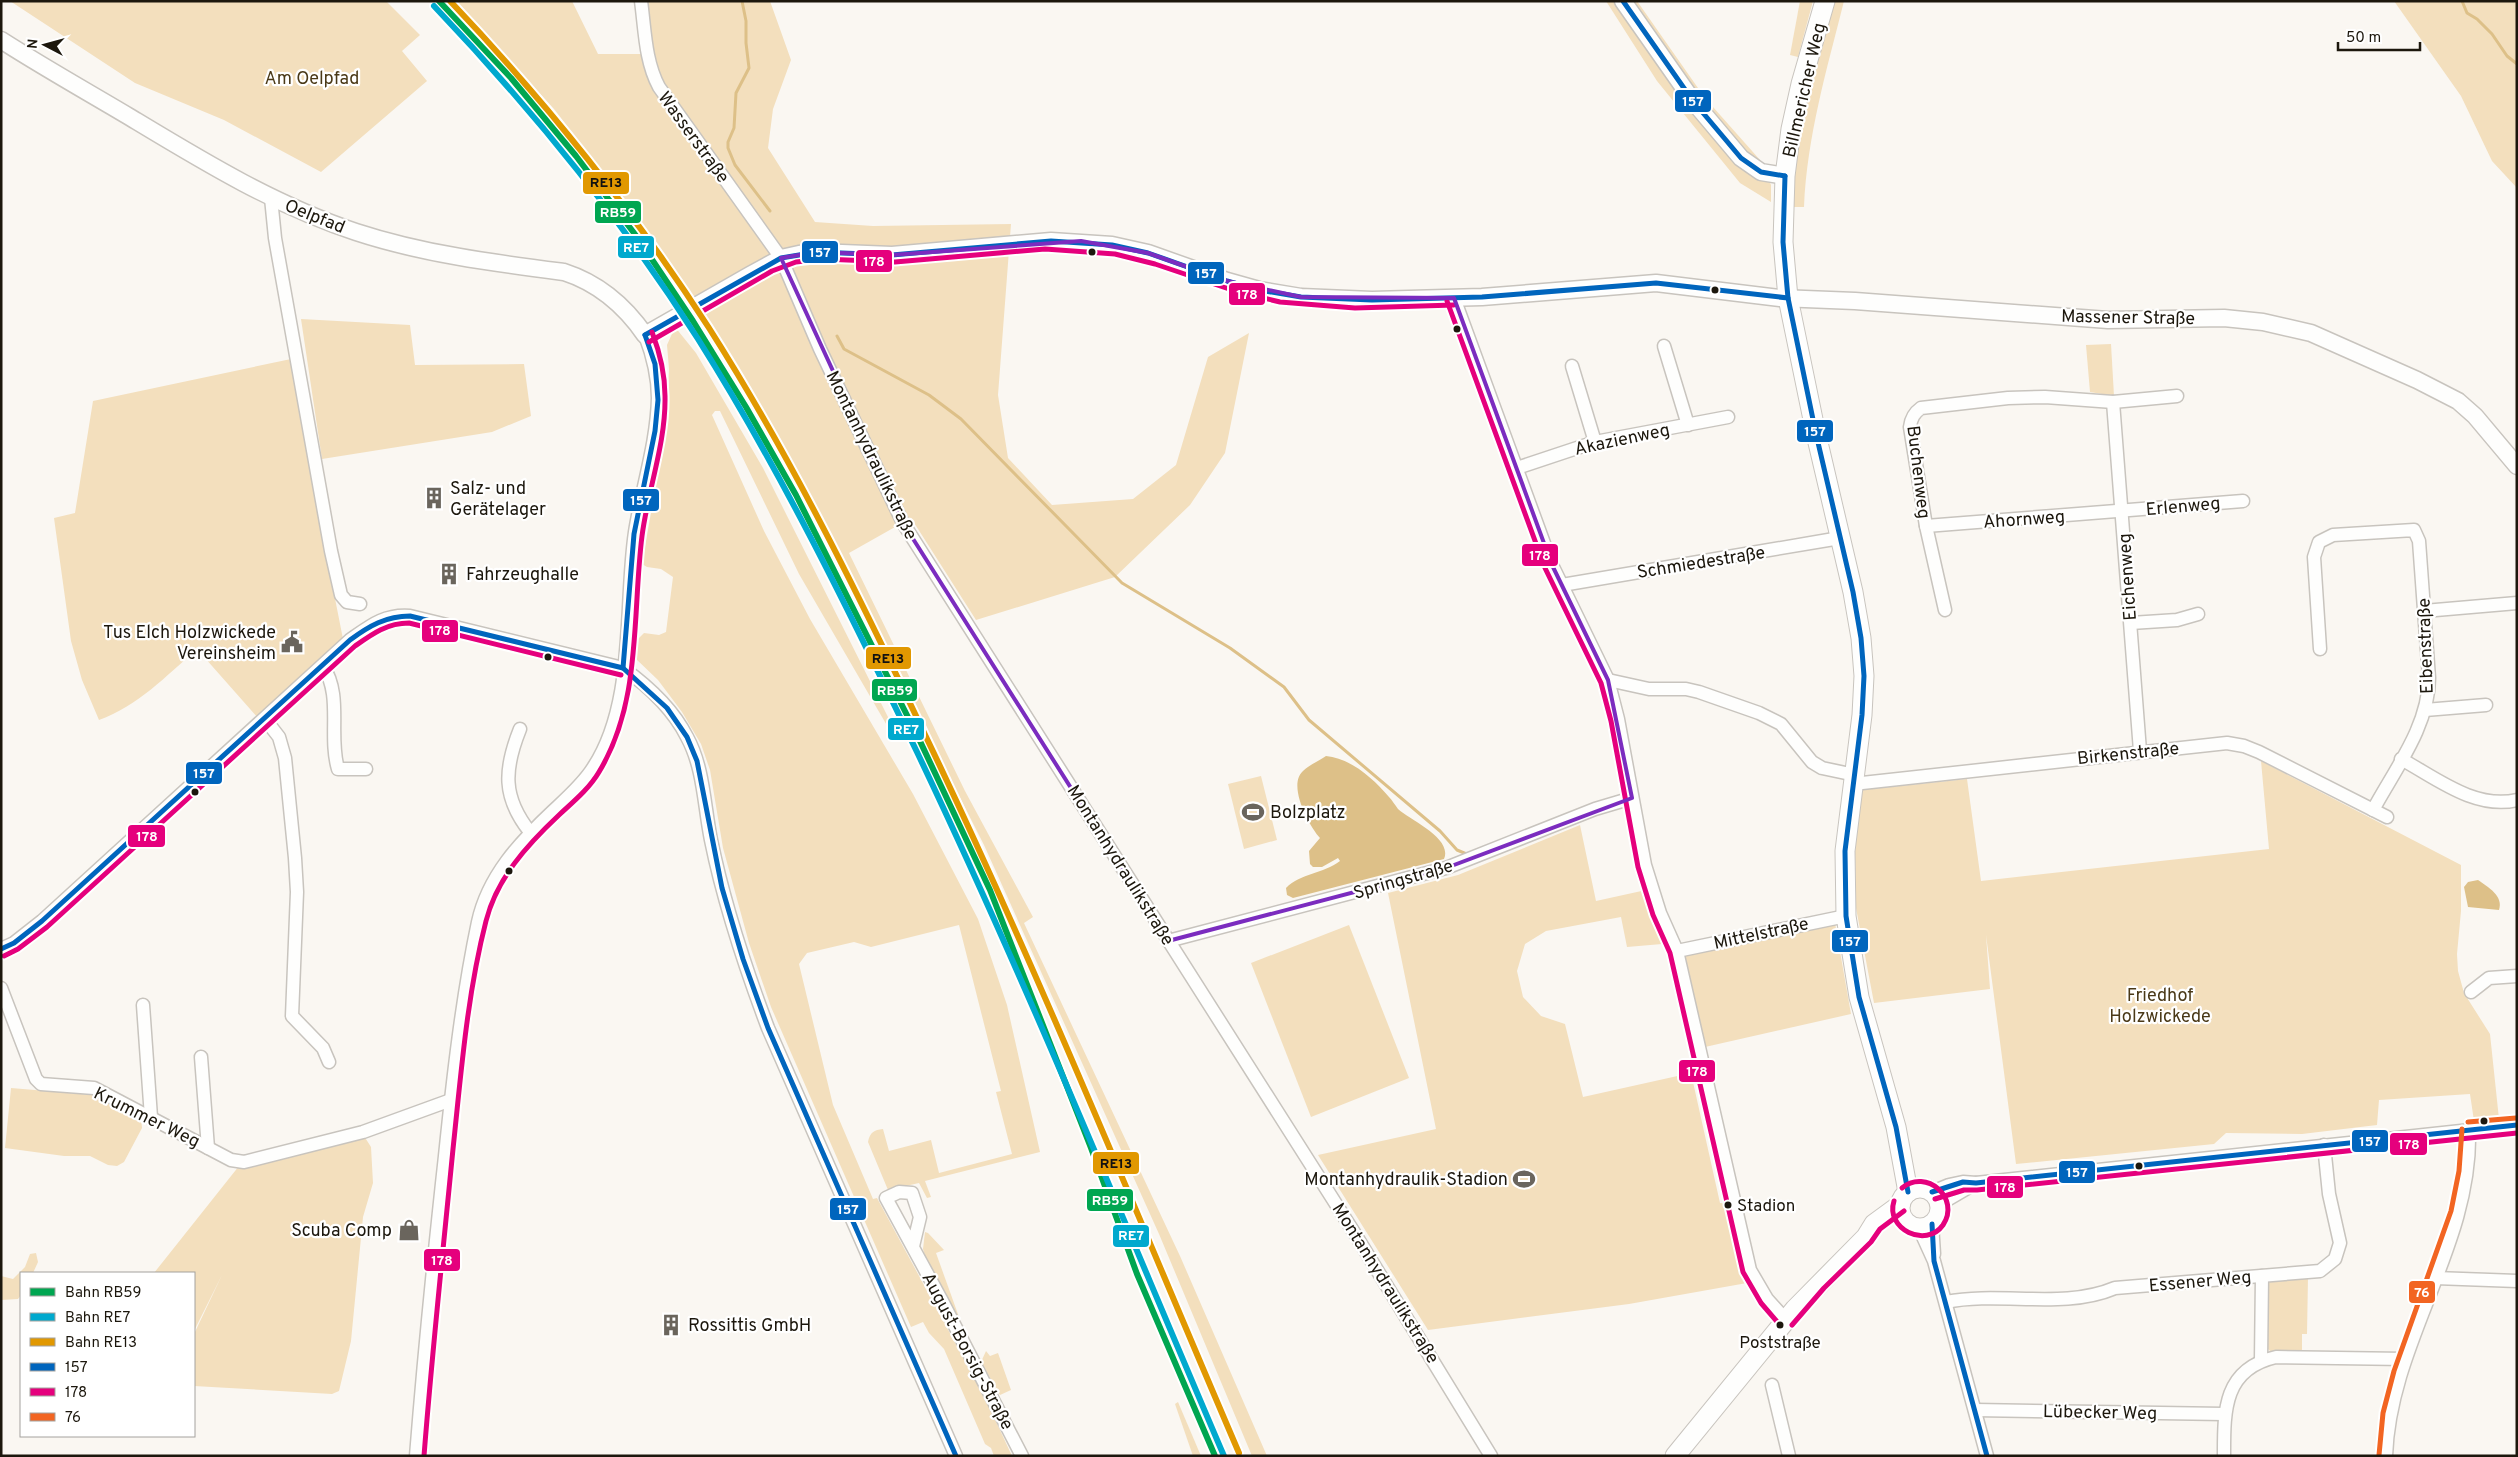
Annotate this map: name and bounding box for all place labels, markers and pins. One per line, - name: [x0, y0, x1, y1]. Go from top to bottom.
- unlabelled marker: [1087, 247, 1097, 257]
- unlabelled marker: [1710, 285, 1720, 295]
- unlabelled marker: [1452, 324, 1462, 334]
- place label: Salz- und Gerätelager: [450, 478, 546, 522]
- building icon: Salz- und Gerätelager: [421, 485, 447, 511]
- building icon: Fahrzeughalle: [436, 561, 462, 587]
- place label: Fahrzeughalle: [466, 564, 579, 587]
- place label: Tus Elch Holzwickede Vereinsheim: [103, 622, 276, 666]
- public building icon: Tus Elch Holzwickede Vereinsheim: [279, 629, 305, 655]
- unlabelled marker: [543, 652, 553, 662]
- unlabelled marker: [190, 787, 200, 797]
- sports icon: Bolzplatz: [1240, 799, 1266, 825]
- place label: Bolzplatz: [1270, 802, 1346, 825]
- unlabelled marker: [504, 866, 514, 876]
- unlabelled marker: [2479, 1116, 2489, 1126]
- unlabelled marker: [2134, 1161, 2144, 1171]
- sports icon: Montanhydraulik-Stadion: [1511, 1166, 1537, 1192]
- place label: Montanhydraulik-Stadion: [1304, 1169, 1508, 1192]
- place label: Stadion: [1737, 1196, 1795, 1218]
- marker: Stadion: [1723, 1200, 1733, 1210]
- shop icon: Scuba Comp: [396, 1217, 422, 1243]
- place label: Scuba Comp: [291, 1220, 392, 1243]
- building icon: Rossittis GmbH: [658, 1312, 684, 1338]
- place label: Rossittis GmbH: [688, 1315, 811, 1338]
- marker: Poststraße: [1775, 1320, 1785, 1330]
- place label: Poststraße: [1739, 1333, 1821, 1355]

